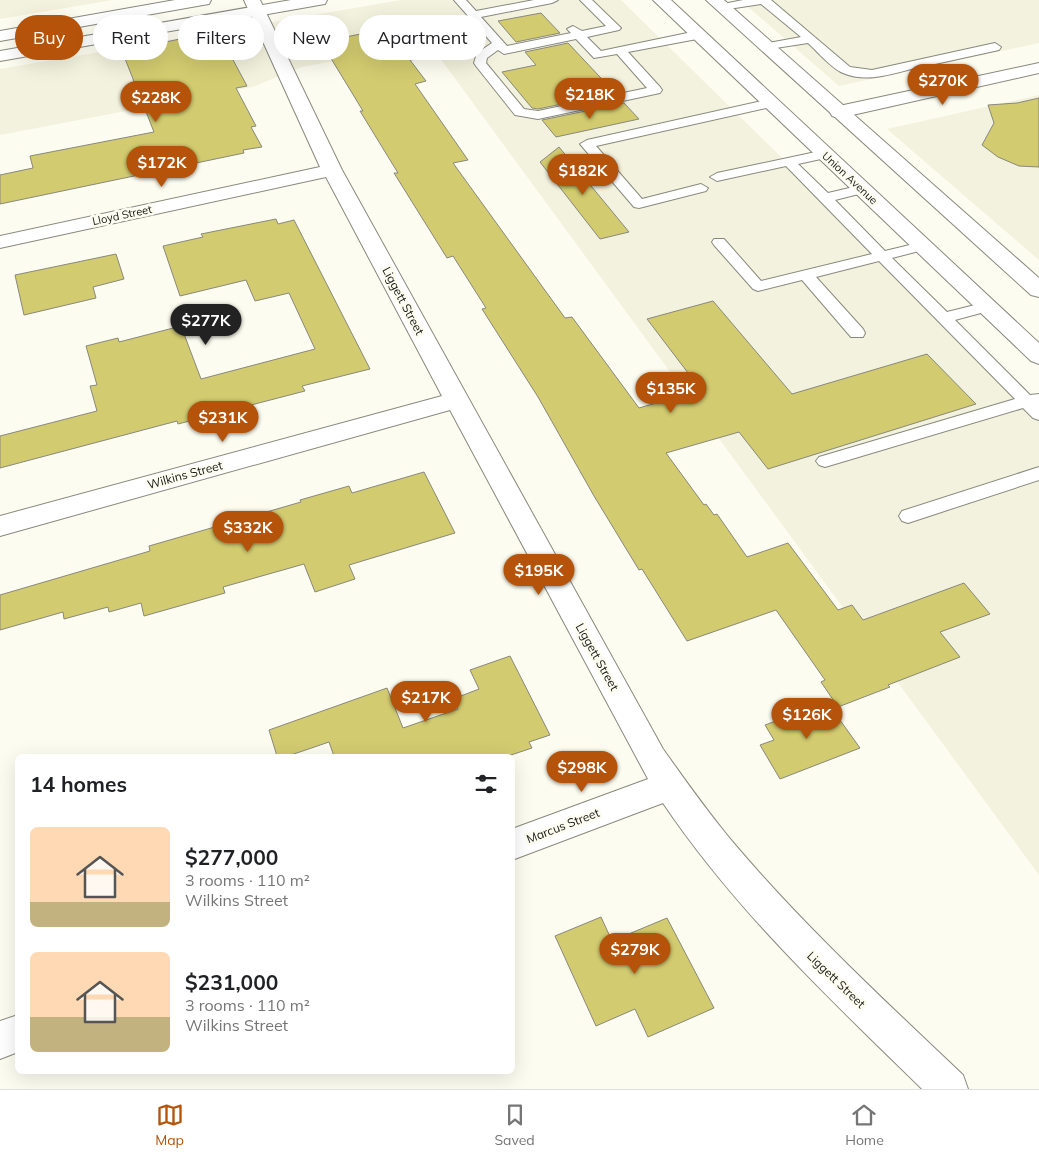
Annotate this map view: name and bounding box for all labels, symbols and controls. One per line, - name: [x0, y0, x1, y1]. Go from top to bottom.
- chip: Buy: [15, 15, 83, 60]
- chip: Rent: [93, 15, 168, 60]
- chip: Filters: [178, 15, 264, 60]
- chip: New: [274, 15, 349, 60]
- chip: Apartment: [359, 15, 486, 60]
- pin: $270K: [908, 64, 978, 106]
- text: $270K: [918, 70, 968, 90]
- pin: $218K: [555, 78, 625, 120]
- pin: $228K: [121, 80, 191, 123]
- text: $218K: [565, 84, 615, 104]
- text: $228K: [131, 87, 181, 107]
- pin: $172K: [127, 146, 197, 188]
- street label: Union Avenue: [819, 149, 881, 207]
- text: $172K: [137, 152, 187, 172]
- pin: $182K: [548, 154, 618, 196]
- text: $182K: [558, 160, 608, 180]
- street label: Lloyd Street: [91, 202, 153, 228]
- street label: Liggett Street: [379, 264, 428, 337]
- pin: $277K: [171, 304, 241, 346]
- text: $277K: [181, 310, 231, 330]
- pin: $135K: [636, 372, 706, 414]
- text: $135K: [646, 378, 696, 398]
- pin: $231K: [188, 400, 258, 443]
- text: $231K: [198, 407, 248, 427]
- street label: Wilkins Street: [146, 457, 224, 492]
- pin: $332K: [213, 510, 283, 553]
- text: $332K: [223, 517, 273, 537]
- pin: $195K: [504, 554, 574, 596]
- text: $195K: [514, 560, 564, 580]
- street label: Liggett Street: [573, 620, 622, 693]
- pin: $217K: [391, 680, 461, 723]
- text: $217K: [401, 687, 451, 707]
- pin: $126K: [772, 698, 842, 740]
- text: $126K: [782, 704, 832, 724]
- pin: $298K: [547, 750, 617, 793]
- text: $298K: [557, 757, 607, 777]
- icon: filters: [472, 770, 500, 798]
- text: 14 homes: [30, 771, 127, 797]
- street label: Marcus Street: [524, 805, 601, 846]
- text: $277,000: [185, 844, 278, 870]
- icon: home: [70, 847, 130, 907]
- text: 3 rooms · 110 m²: [185, 870, 310, 890]
- text: Wilkins Street: [185, 890, 288, 910]
- pin: $279K: [600, 932, 670, 975]
- text: $279K: [610, 939, 660, 959]
- street label: Liggett Street: [804, 948, 869, 1011]
- text: $231,000: [185, 969, 278, 995]
- icon: home: [70, 972, 130, 1032]
- text: 3 rooms · 110 m²: [185, 995, 310, 1015]
- text: Wilkins Street: [185, 1015, 288, 1035]
- tab: Map: [155, 1101, 184, 1149]
- tab: Saved: [494, 1101, 535, 1149]
- tab: Home: [845, 1101, 884, 1149]

